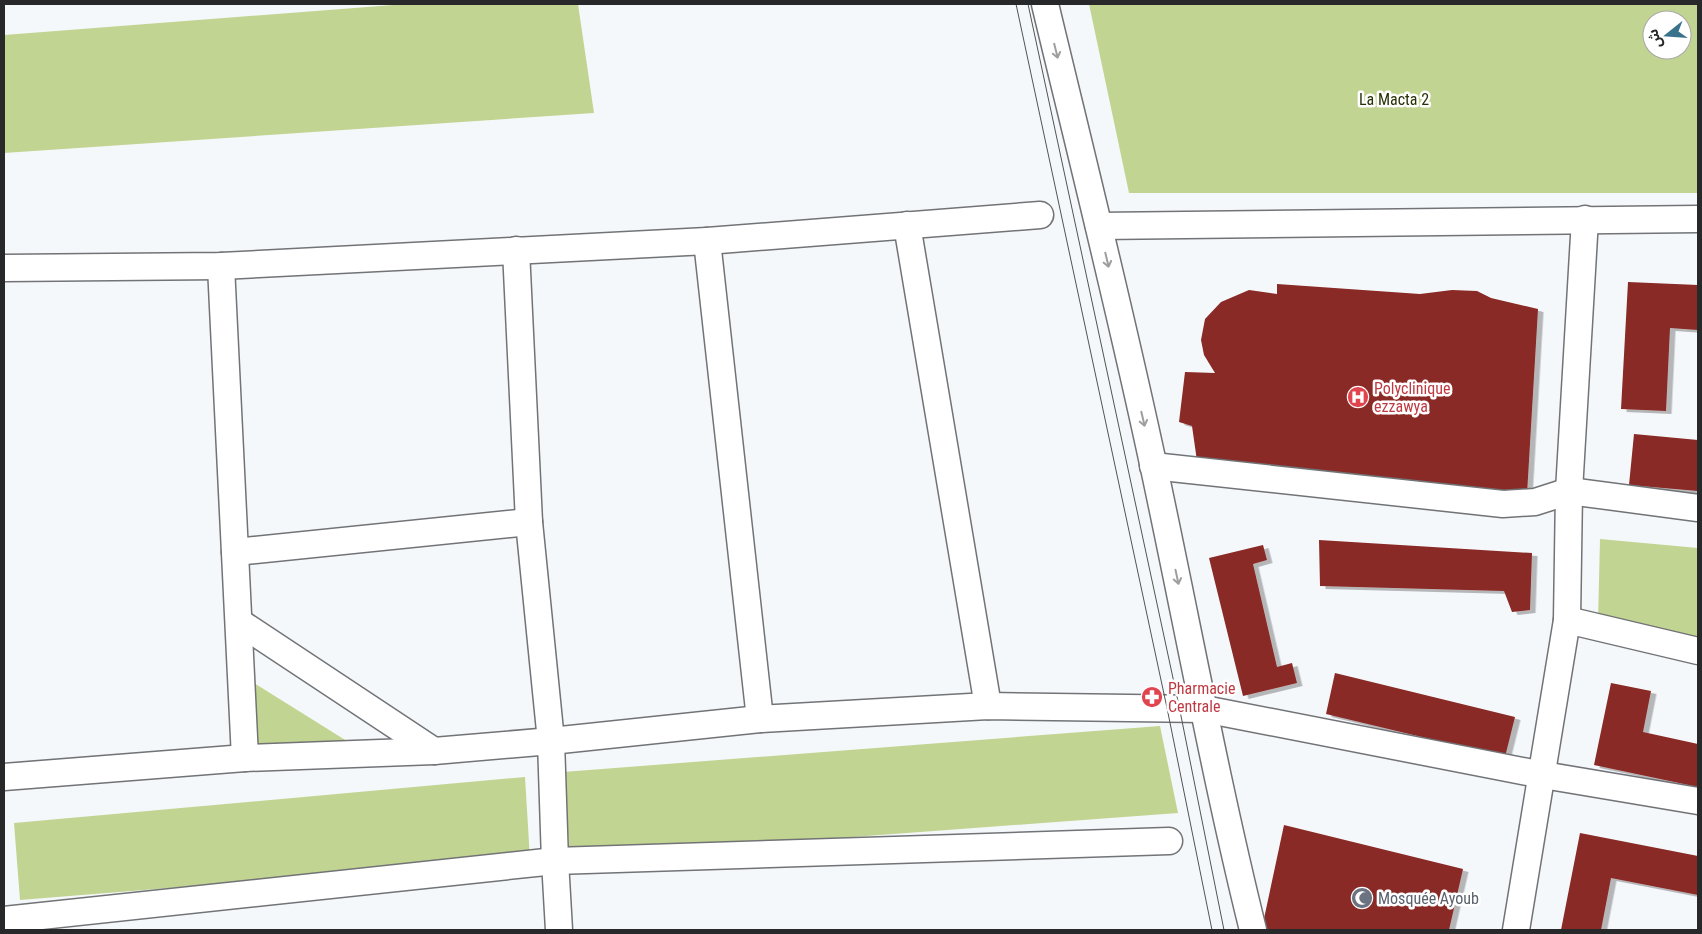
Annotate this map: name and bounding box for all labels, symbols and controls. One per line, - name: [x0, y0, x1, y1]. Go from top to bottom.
- north arrow: [1642, 10, 1692, 60]
- text: ش: [1644, 27, 1665, 50]
- one-way arrow: [1052, 43, 1061, 59]
- park label: La Macta 2: [1359, 90, 1429, 109]
- one-way arrow: [1102, 252, 1112, 268]
- place label: Polyclinique ezzawya: [1374, 379, 1450, 416]
- hospital icon: Polyclinique ezzawya: [1346, 385, 1370, 409]
- one-way arrow: [1139, 410, 1148, 426]
- one-way arrow: [1173, 569, 1182, 585]
- place label: Pharmacie Centrale: [1168, 679, 1235, 716]
- pharmacy icon: Pharmacie Centrale: [1140, 685, 1164, 709]
- mosque icon: Mosquée Ayoub: [1350, 886, 1374, 910]
- place label: Mosquée Ayoub: [1378, 889, 1479, 908]

